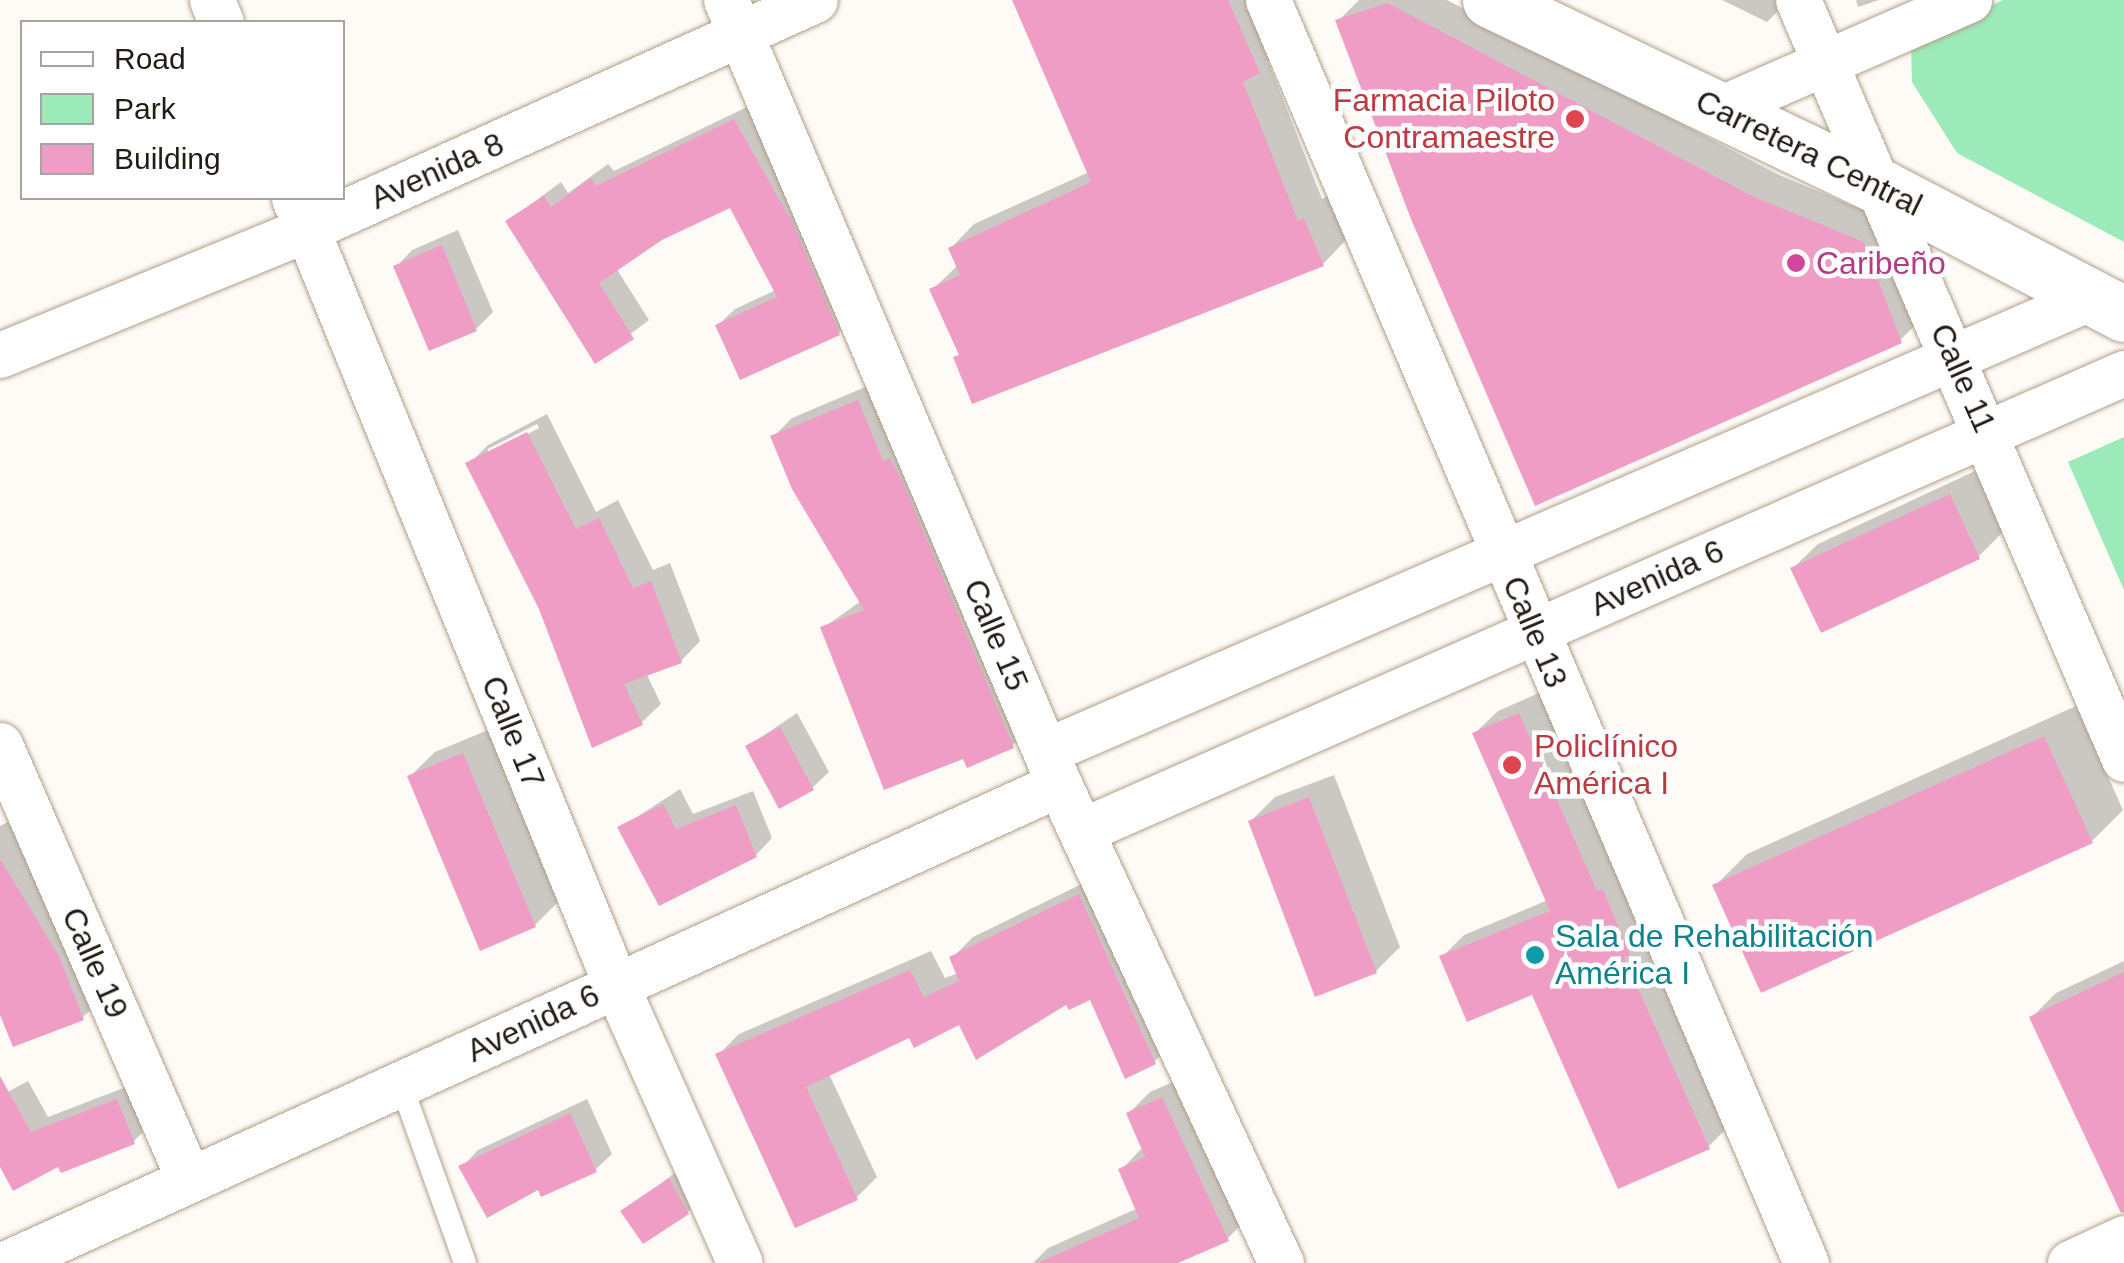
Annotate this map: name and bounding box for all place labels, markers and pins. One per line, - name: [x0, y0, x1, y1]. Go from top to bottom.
- place label: Farmacia Piloto Contramaestre: [1333, 82, 1555, 157]
- marker: Farmacia Piloto Contramaestre: [1564, 108, 1586, 130]
- place label: Caribeño: [1816, 244, 1946, 282]
- marker: Caribeño: [1785, 252, 1807, 274]
- place label: Policlínico América I: [1534, 728, 1678, 803]
- marker: Policlínico América I: [1499, 752, 1525, 778]
- place label: Sala de Rehabilitación América I: [1555, 918, 1873, 993]
- marker: Sala de Rehabilitación América I: [1524, 944, 1546, 966]

